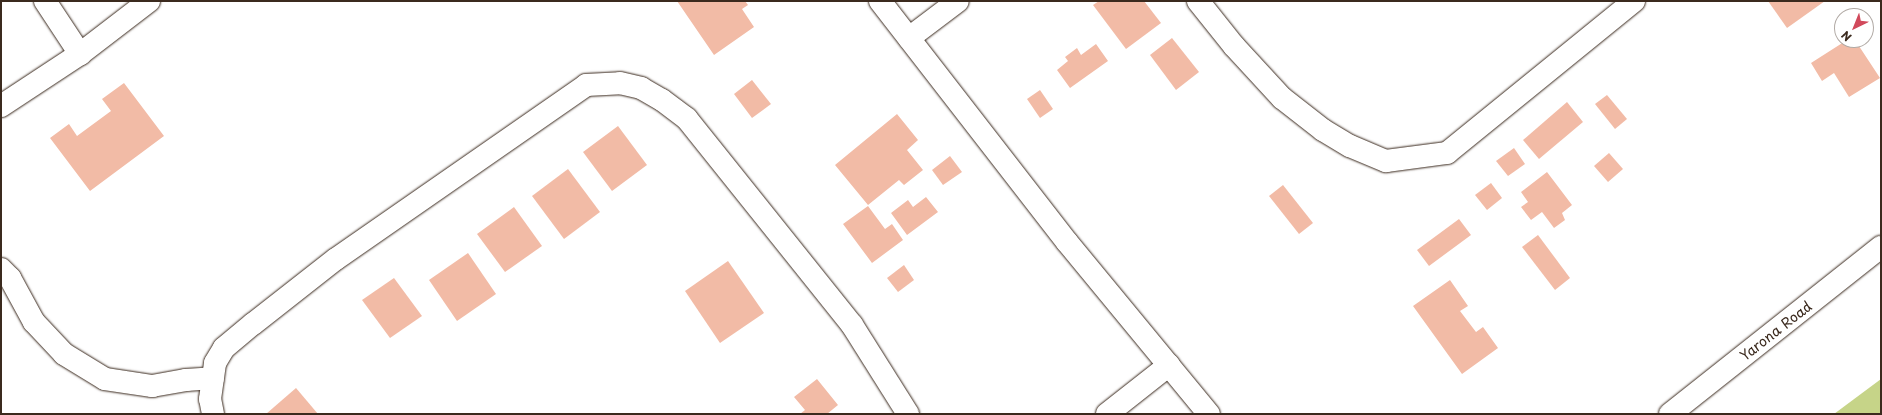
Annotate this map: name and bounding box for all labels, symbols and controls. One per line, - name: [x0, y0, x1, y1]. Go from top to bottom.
- north arrow: [1834, 8, 1874, 48]
- text: N: [1837, 27, 1855, 46]
- street label: Yarona Road: [1737, 298, 1815, 364]

